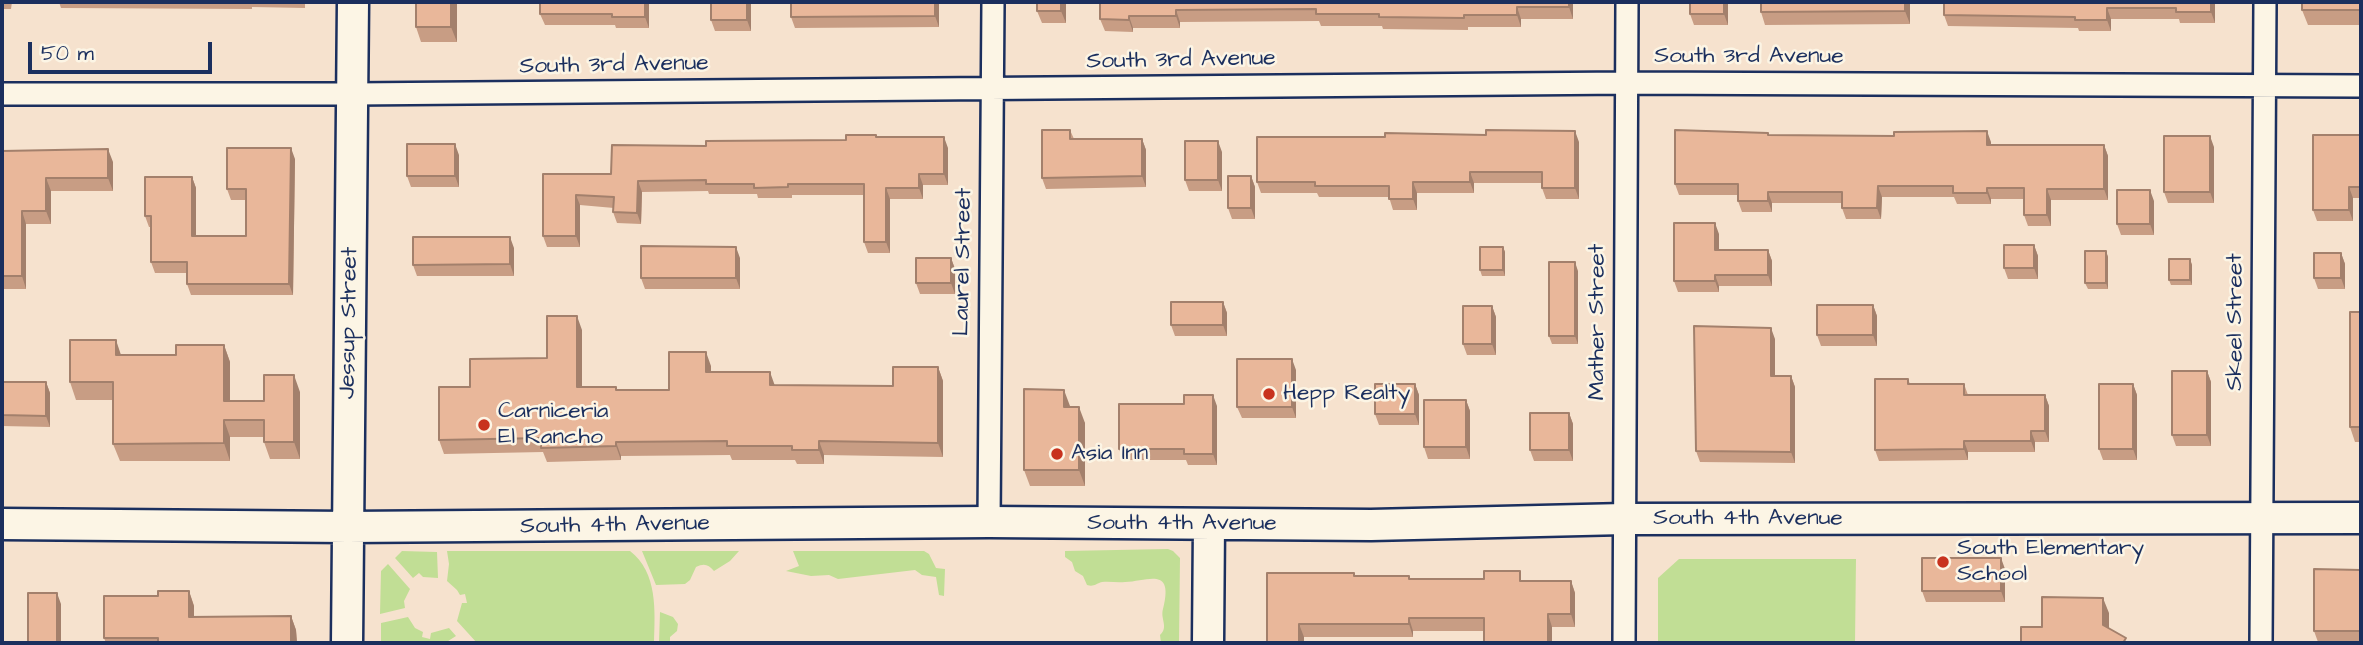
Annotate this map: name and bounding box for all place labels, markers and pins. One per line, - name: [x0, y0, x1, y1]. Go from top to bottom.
- place label: Hepp Realty: [1283, 380, 1410, 408]
- marker: Hepp Realty: [1261, 386, 1277, 402]
- place label: Carniceria El Rancho: [498, 398, 609, 452]
- marker: Carniceria El Rancho: [476, 417, 492, 433]
- place label: Asia Inn: [1071, 440, 1148, 468]
- marker: Asia Inn: [1049, 446, 1065, 462]
- place label: South Elementary School: [1957, 535, 2144, 589]
- marker: South Elementary School: [1935, 554, 1951, 570]

